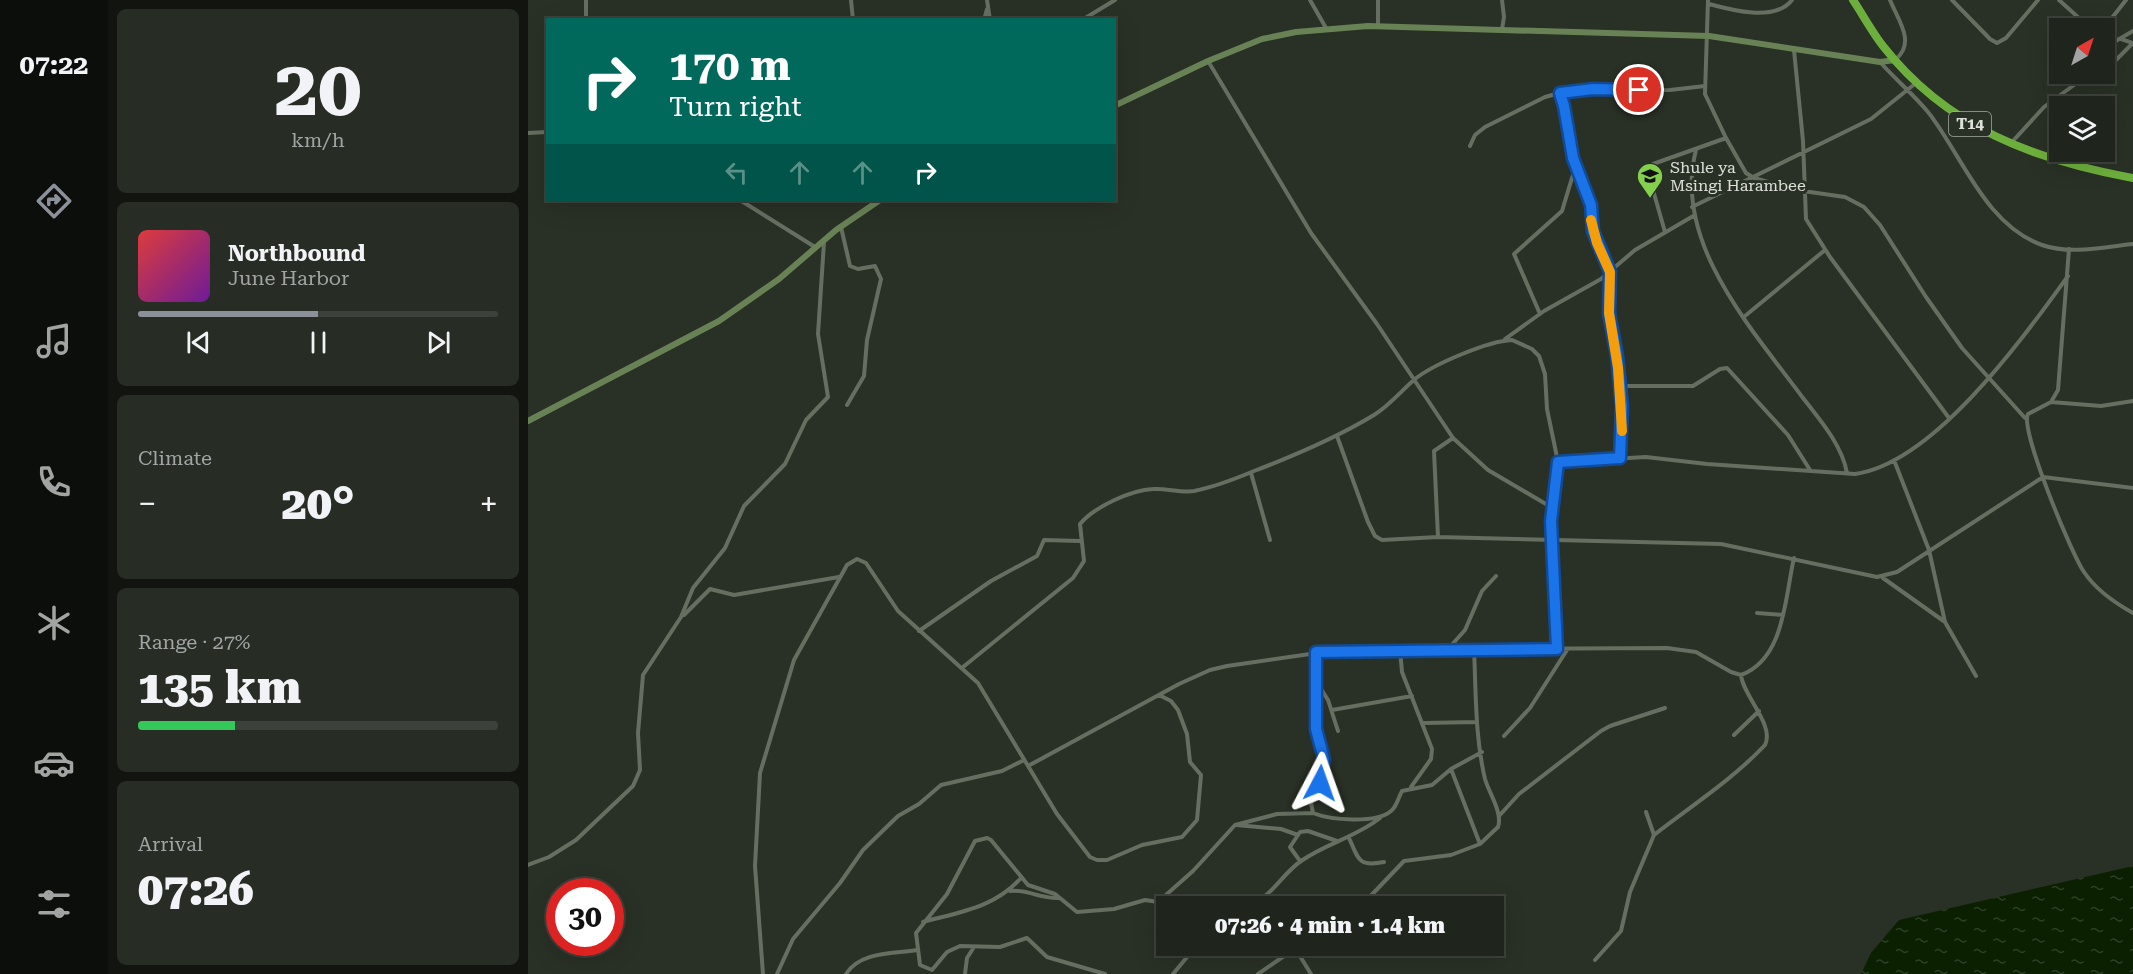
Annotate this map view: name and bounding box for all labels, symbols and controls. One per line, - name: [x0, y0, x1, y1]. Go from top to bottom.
- north arrow: [2049, 18, 2115, 84]
- map controls: [2049, 18, 2115, 162]
- text: 170 m: [669, 41, 791, 90]
- icon: right: [570, 42, 648, 120]
- text: 20: [274, 43, 362, 134]
- text: 07:22: [20, 49, 88, 81]
- pin: [1613, 64, 1664, 115]
- icon: arrive: [1622, 73, 1655, 106]
- text: Turn right: [669, 91, 802, 123]
- button: layers: [2049, 96, 2115, 162]
- road number: T14: [1949, 112, 1991, 136]
- text: km/h: [291, 128, 345, 152]
- icon: left: [720, 156, 753, 189]
- icon: ahead: [783, 156, 816, 189]
- icon: ahead: [846, 156, 879, 189]
- icon: right: [909, 156, 942, 189]
- place label: Shule ya Msingi Harambee: [1670, 158, 1806, 195]
- school or university icon: Shule ya Msingi Harambee: [1635, 161, 1665, 199]
- icon: directions: [33, 180, 75, 222]
- text: Northbound: [228, 241, 366, 266]
- text: June Harbor: [228, 266, 349, 290]
- icon: music: [33, 320, 75, 362]
- icon: previous: [182, 326, 215, 359]
- icon: pause: [302, 326, 335, 359]
- icon: next: [422, 326, 455, 359]
- text: Climate: [138, 446, 212, 470]
- icon: phone: [33, 461, 75, 503]
- text: 20°: [282, 477, 355, 530]
- text: −: [138, 484, 156, 523]
- text: +: [480, 484, 498, 523]
- icon: climate: [33, 602, 75, 644]
- text: Range · 27%: [138, 630, 250, 654]
- text: 135 km: [138, 661, 301, 714]
- icon: car: [33, 742, 75, 784]
- position arrow: [1288, 751, 1352, 815]
- text: Arrival: [138, 832, 203, 856]
- text: 07:26: [138, 863, 254, 916]
- speed limit sign: 30: [546, 878, 624, 956]
- icon: filters: [33, 883, 75, 925]
- text: 07:26 · 4 min · 1.4 km: [1215, 913, 1445, 938]

